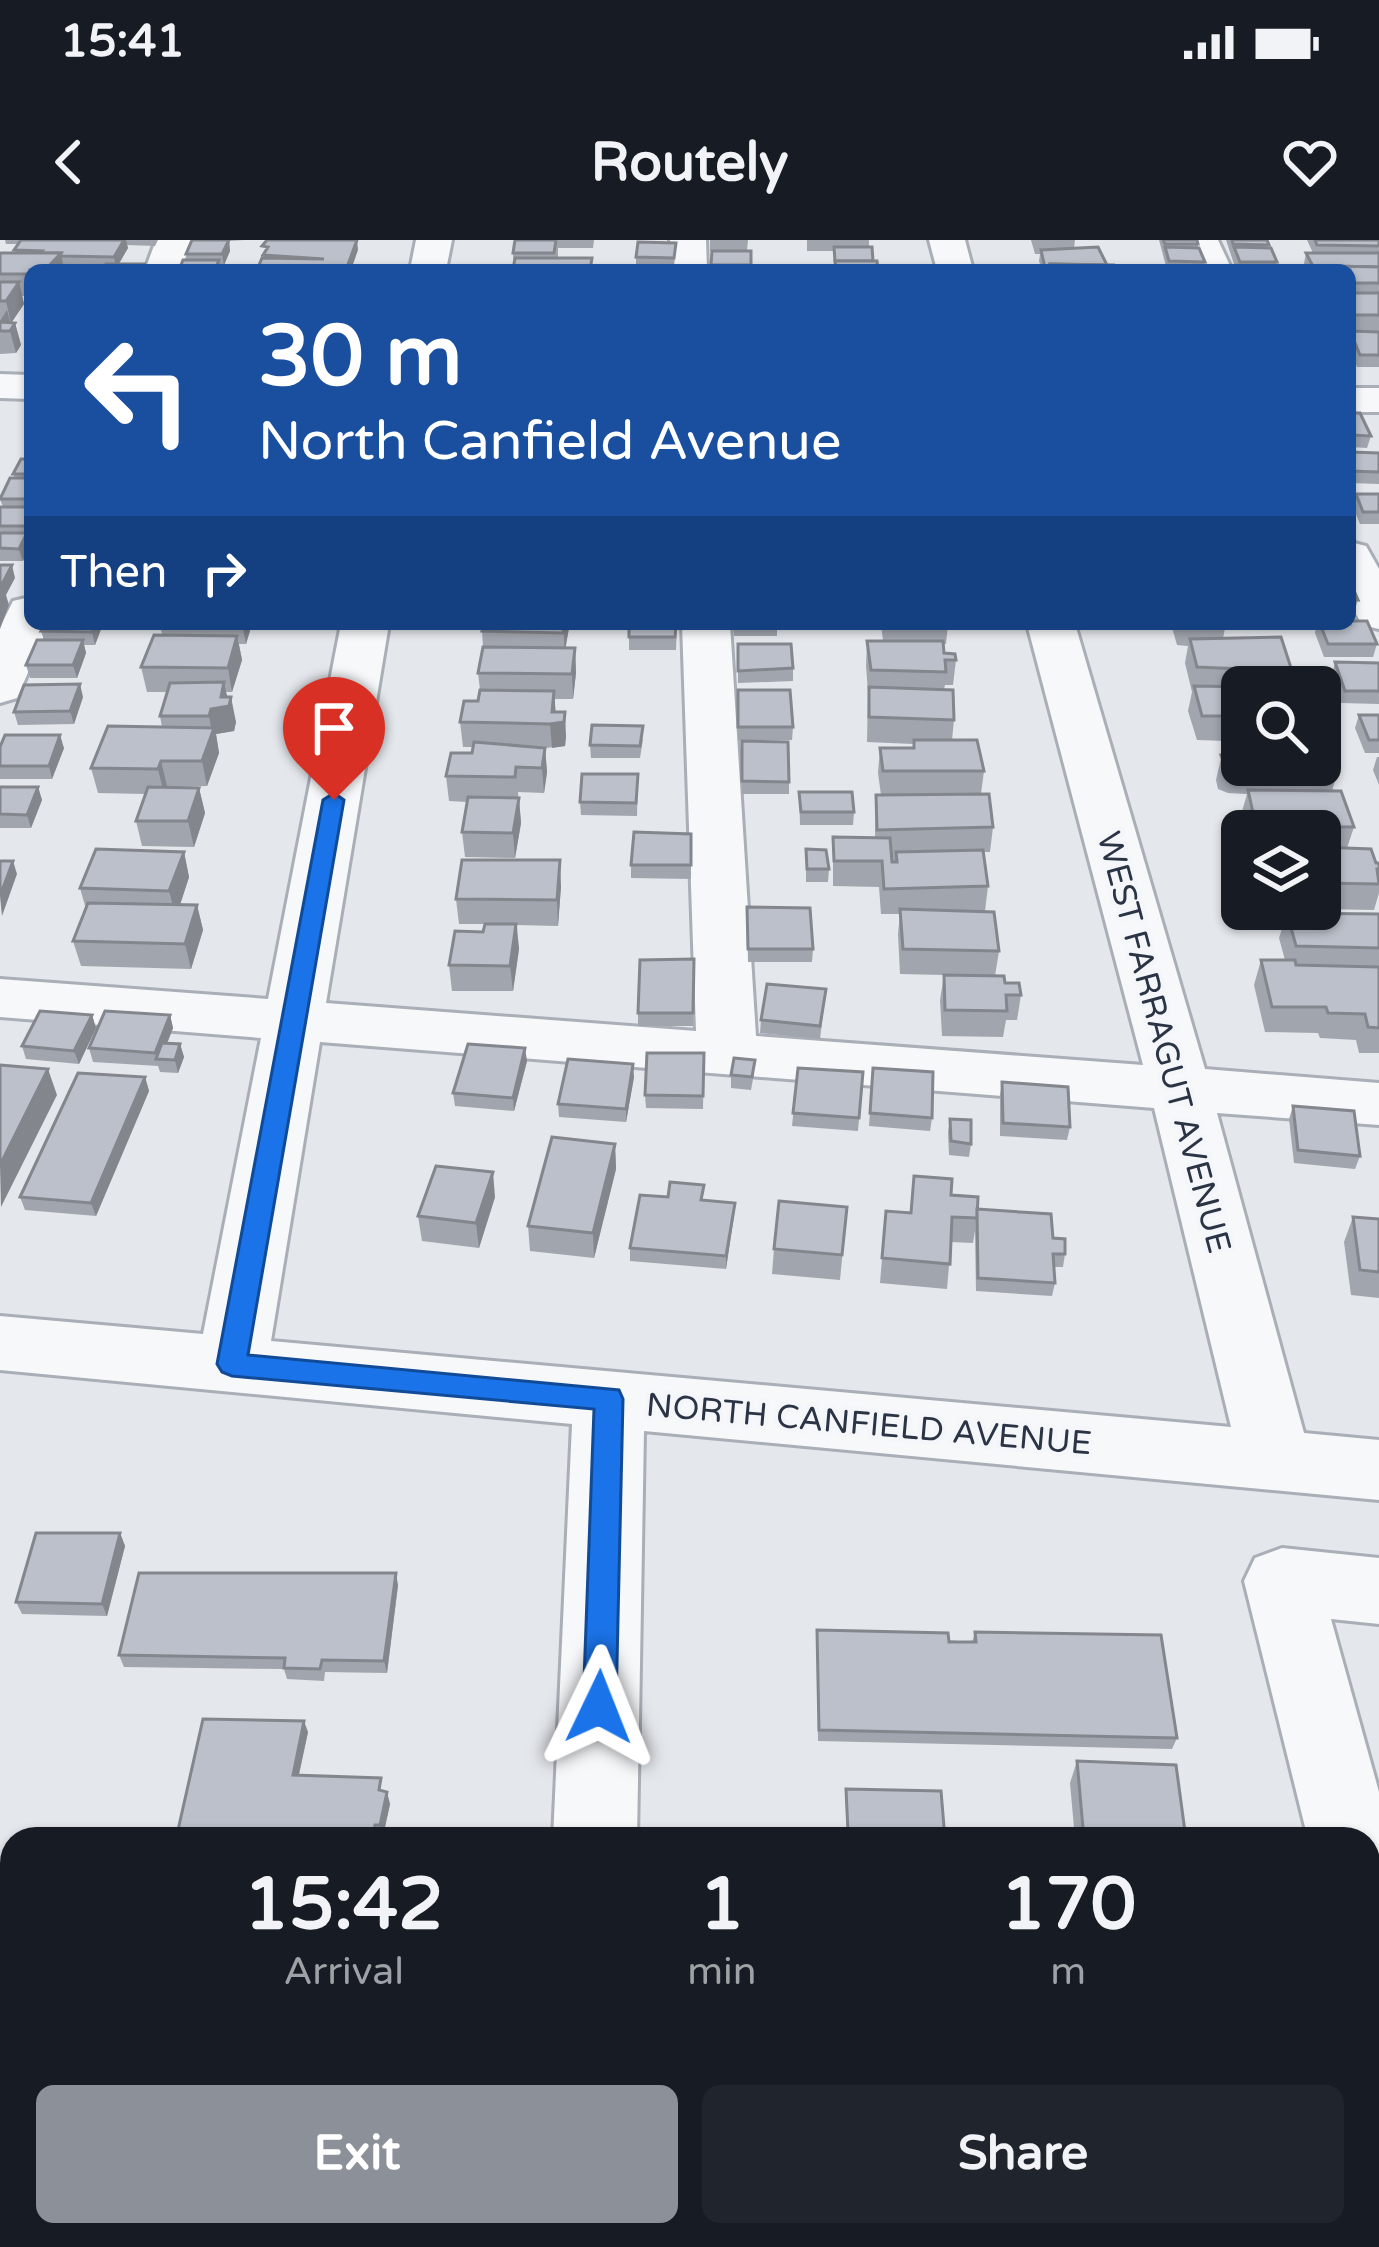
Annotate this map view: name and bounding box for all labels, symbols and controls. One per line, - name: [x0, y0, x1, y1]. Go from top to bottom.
- text: 15:41: [60, 15, 185, 69]
- icon: back: [36, 129, 102, 195]
- icon: heart: [1277, 129, 1343, 195]
- text: Routely: [591, 130, 788, 195]
- text: 30 m: [258, 307, 462, 408]
- icon: left: [60, 312, 216, 468]
- text: North Canfield Avenue: [258, 409, 842, 474]
- icon: right: [191, 540, 257, 606]
- text: Then: [60, 546, 167, 600]
- map controls: [1221, 666, 1341, 930]
- button: search: [1221, 666, 1341, 786]
- pin: [283, 677, 385, 800]
- icon: arrive: [301, 695, 367, 761]
- button: layers: [1221, 810, 1341, 930]
- street label: WEST FARRAGUT AVENUE: [1088, 827, 1239, 1257]
- street label: NORTH CANFIELD AVENUE: [645, 1386, 1093, 1463]
- position arrow: [536, 1644, 662, 1770]
- text: 15:42: [244, 1862, 443, 1949]
- text: 1: [699, 1862, 745, 1949]
- text: 170: [1000, 1862, 1136, 1949]
- text: Arrival: [283, 1948, 404, 1995]
- text: min: [687, 1948, 757, 1995]
- text: m: [1050, 1948, 1086, 1995]
- button: Exit: [36, 2085, 678, 2223]
- button: Share: [702, 2085, 1344, 2223]

